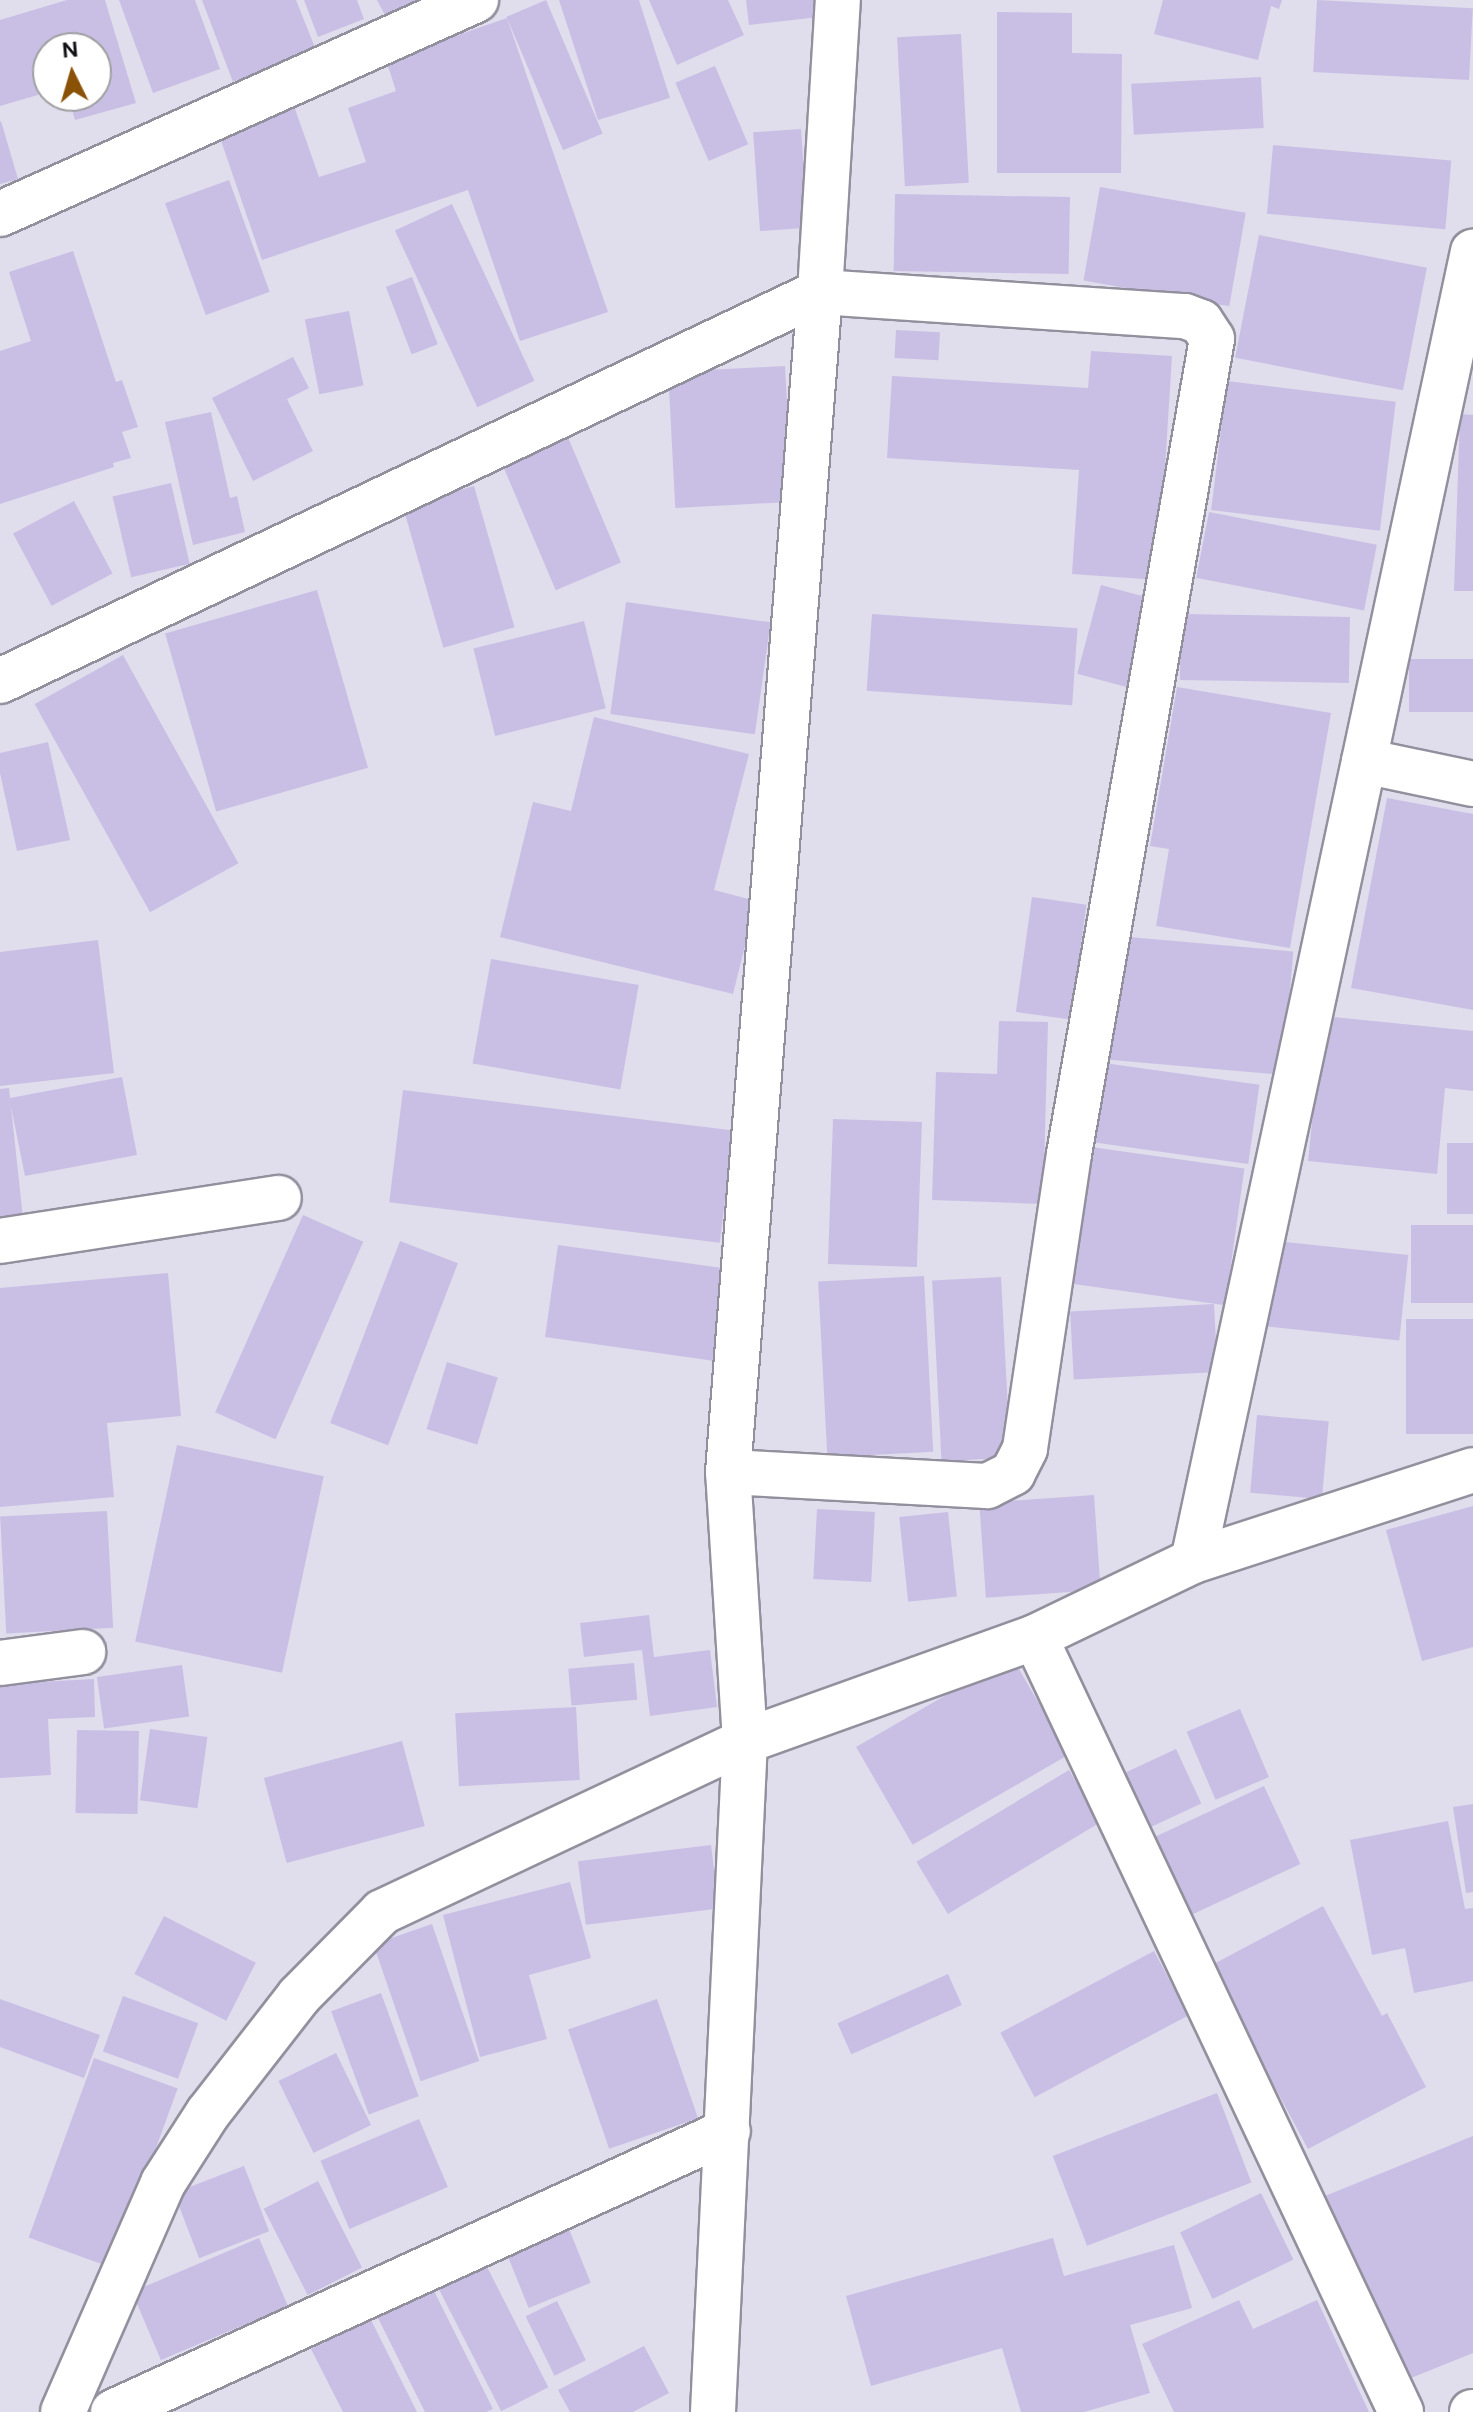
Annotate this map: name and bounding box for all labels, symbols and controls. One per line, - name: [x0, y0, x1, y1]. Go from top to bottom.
- north arrow: [32, 32, 112, 112]
- text: N: [61, 34, 79, 65]

